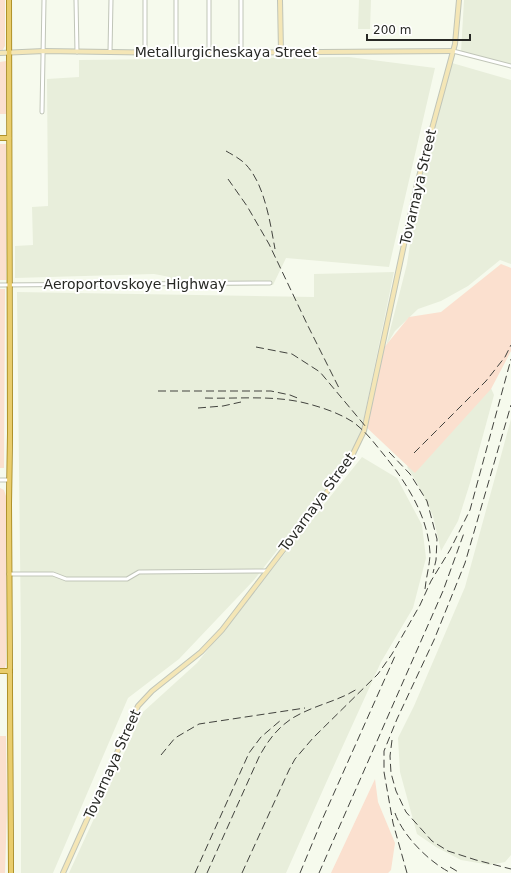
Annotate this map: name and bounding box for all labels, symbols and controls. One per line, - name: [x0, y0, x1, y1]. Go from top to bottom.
- scale bar: [367, 16, 470, 42]
- text: 200 m: [373, 23, 411, 37]
- street label: Metallurgicheskaya Street: [135, 44, 318, 60]
- street label: Tovarnaya Street: [397, 127, 439, 247]
- street label: Aeroportovskoye Highway: [44, 276, 226, 292]
- street label: Tovarnaya Street: [275, 449, 359, 555]
- street label: Tovarnaya Street: [80, 706, 144, 822]

